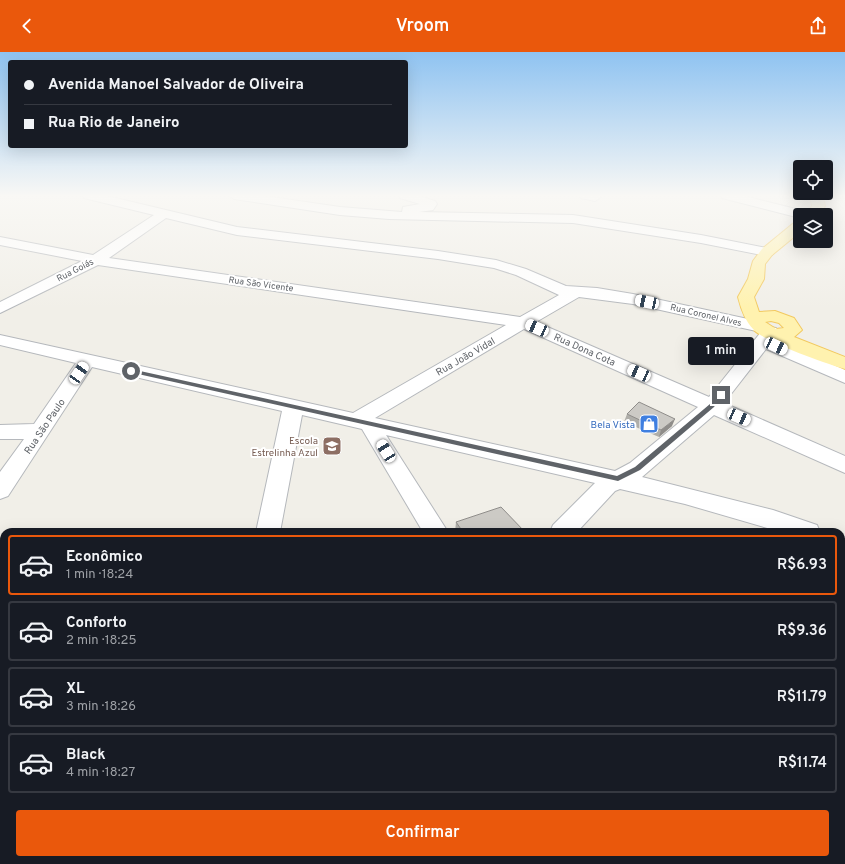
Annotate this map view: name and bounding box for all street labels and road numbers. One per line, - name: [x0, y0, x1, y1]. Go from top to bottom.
- street label: Rua Goiás: [55, 256, 96, 284]
- street label: Rua São Vicente: [228, 274, 294, 295]
- street label: Rua Coronel Alves: [669, 302, 743, 329]
- street label: Rua Dona Cota: [551, 331, 617, 370]
- street label: Rua João Vidal: [434, 335, 498, 379]
- street label: Rua São Paulo: [22, 396, 69, 457]

